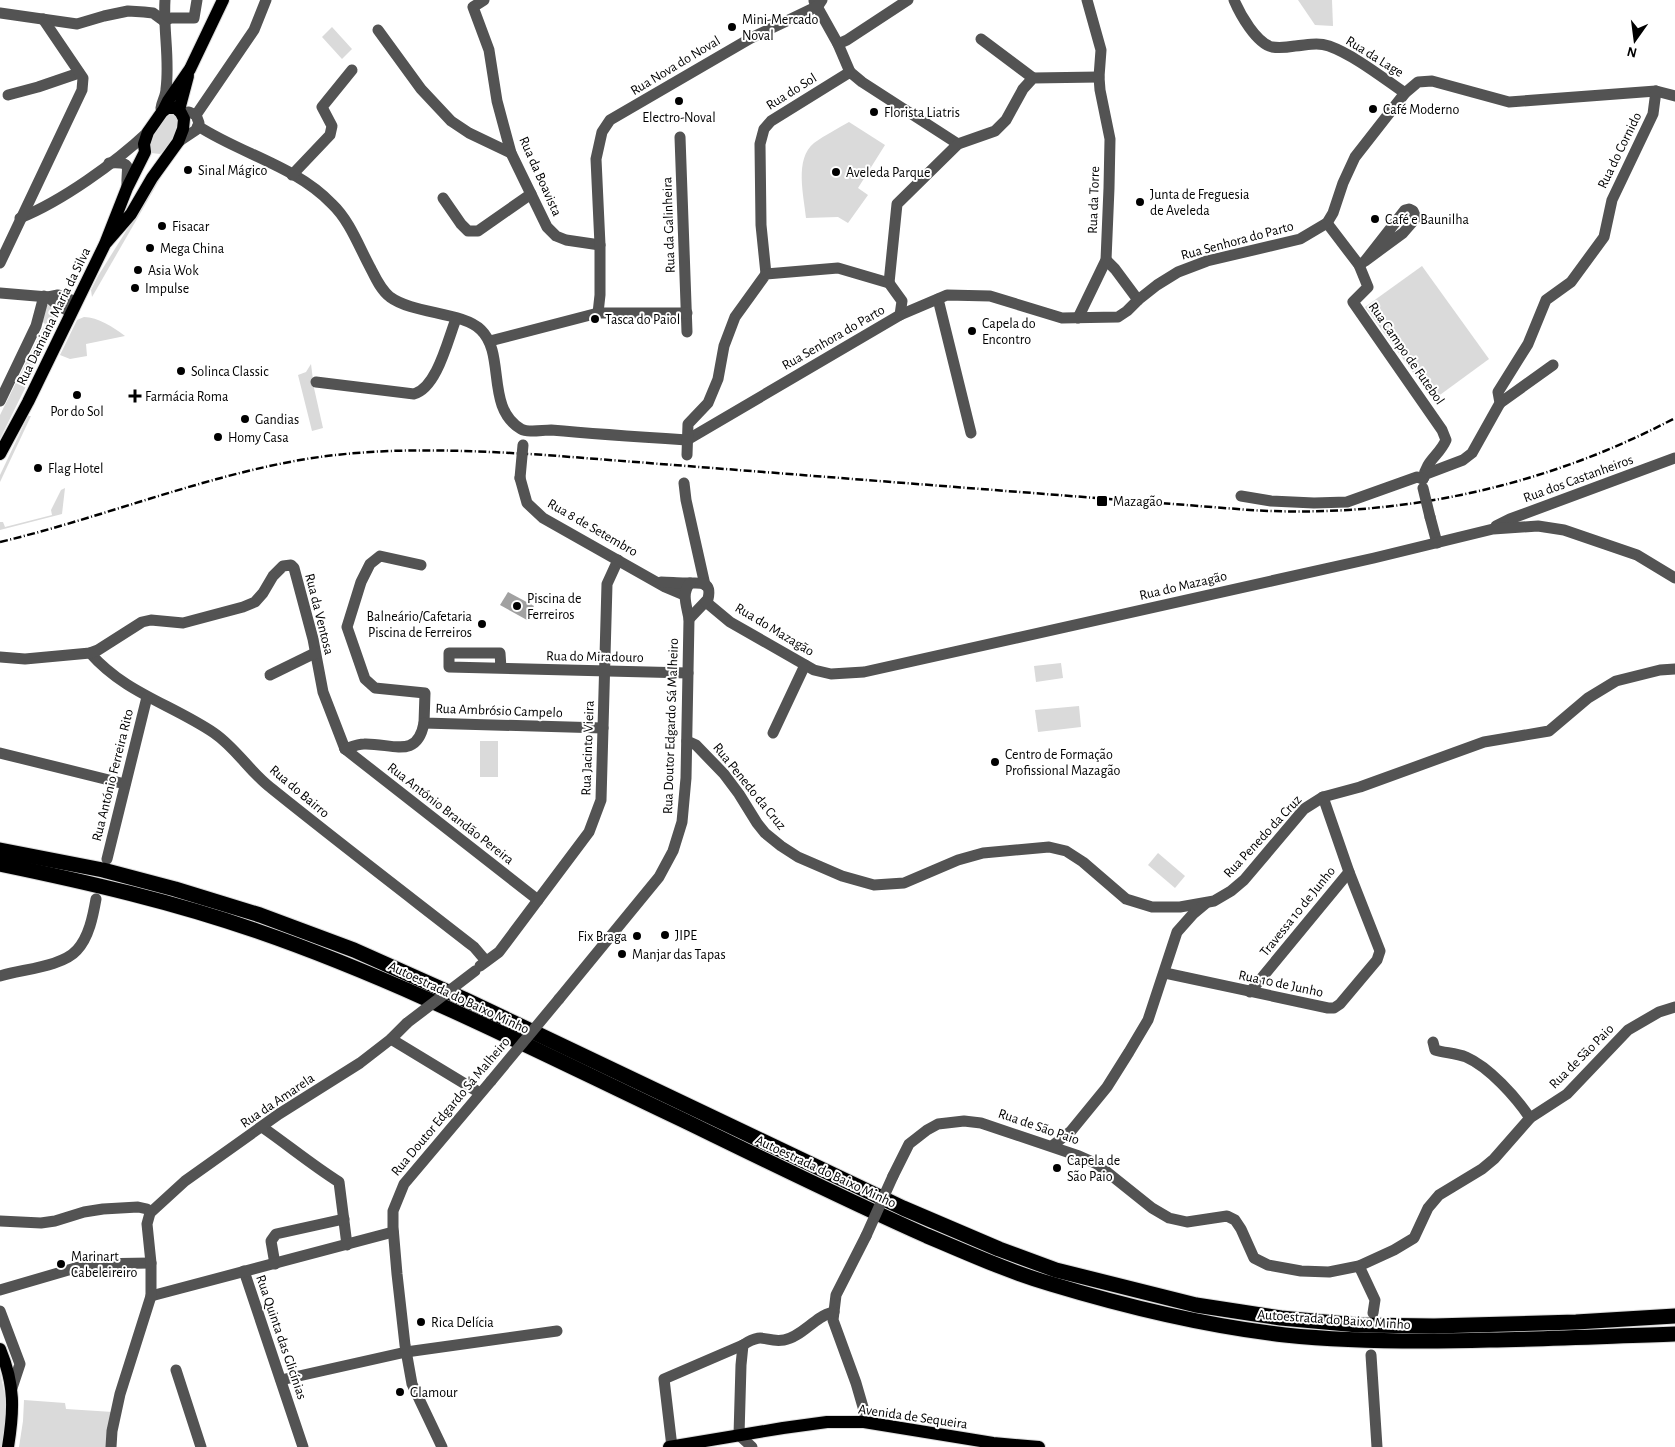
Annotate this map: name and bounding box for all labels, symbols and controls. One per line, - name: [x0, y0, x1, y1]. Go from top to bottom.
- place label: Mini-Mercado Noval: [742, 13, 819, 43]
- north arrow: [1610, 15, 1660, 65]
- marker: Mini-Mercado Noval: [726, 21, 738, 33]
- street label: Rua Nova do Noval: [628, 34, 723, 98]
- street label: Rua da Lage: [1343, 34, 1406, 80]
- text: N: [1626, 44, 1639, 60]
- street label: Rua do Sol: [764, 71, 819, 113]
- marker: Electro-Noval: [673, 95, 685, 107]
- marker: Café Moderno: [1367, 103, 1379, 115]
- place label: Café Moderno: [1383, 103, 1459, 117]
- marker: Florista Liatris: [868, 106, 880, 118]
- place label: Florista Liatris: [884, 106, 960, 120]
- street label: Rua do Cornido: [1595, 110, 1644, 191]
- place label: Electro-Noval: [642, 111, 716, 125]
- street label: Rua da Boavista: [516, 135, 564, 219]
- marker: Sinal Mágico: [182, 164, 194, 176]
- place label: Sinal Mágico: [198, 164, 267, 178]
- marker: Aveleda Parque: [830, 166, 842, 178]
- place label: Aveleda Parque: [846, 166, 930, 180]
- street label: Rua da Torre: [1086, 166, 1102, 234]
- street label: Rua da Galinheira: [660, 176, 678, 273]
- place label: Junta de Freguesia de Aveleda: [1150, 188, 1250, 218]
- marker: Junta de Freguesia de Aveleda: [1134, 196, 1146, 208]
- marker: Café e Baunilha: [1369, 213, 1381, 225]
- place label: Café e Baunilha: [1385, 213, 1469, 227]
- street label: Rua Senhora do Parto: [1179, 219, 1295, 263]
- marker: Fisacar: [156, 220, 168, 232]
- place label: Fisacar: [172, 220, 210, 234]
- marker: Mega China: [144, 242, 156, 254]
- place label: Mega China: [160, 242, 225, 256]
- street label: Rua Damiana Maria da Silva: [14, 245, 94, 387]
- marker: Asia Wok: [132, 264, 144, 276]
- place label: Asia Wok: [148, 264, 199, 278]
- marker: Impulse: [129, 282, 141, 294]
- place label: Impulse: [145, 282, 189, 296]
- street label: Rua Campo de Futebol: [1366, 300, 1447, 407]
- street label: Rua Senhora do Parto: [780, 303, 887, 373]
- marker: Tasca do Paiol: [589, 313, 601, 325]
- place label: Tasca do Paiol: [605, 313, 680, 327]
- place label: Capela do Encontro: [982, 317, 1036, 347]
- marker: Capela do Encontro: [966, 325, 978, 337]
- marker: Solinca Classic: [175, 365, 187, 377]
- place label: Solinca Classic: [191, 365, 269, 379]
- marker: Por do Sol: [71, 389, 83, 401]
- marker: Farmácia Roma: [129, 390, 141, 402]
- place label: Farmácia Roma: [145, 390, 229, 404]
- place label: Por do Sol: [50, 405, 104, 419]
- marker: Gandias: [239, 413, 251, 425]
- place label: Gandias: [255, 413, 299, 427]
- marker: Homy Casa: [212, 431, 224, 443]
- place label: Homy Casa: [228, 431, 289, 445]
- street label: Rua dos Castanheiros: [1522, 453, 1635, 505]
- marker: Flag Hotel: [32, 462, 44, 474]
- place label: Flag Hotel: [48, 462, 103, 476]
- marker: Mazagão: [1095, 494, 1109, 508]
- place label: Mazagão: [1113, 495, 1163, 509]
- street label: Rua 8 de Setembro: [545, 496, 640, 559]
- street label: Rua do Mazagão: [1138, 569, 1228, 603]
- street label: Rua da Ventosa: [302, 572, 336, 657]
- place label: Piscina de Ferreiros: [527, 592, 581, 622]
- marker: Piscina de Ferreiros: [511, 600, 523, 612]
- street label: Rua do Mazagão: [733, 601, 817, 659]
- place label: Balneário/Cafetaria Piscina de Ferreiros: [367, 610, 473, 640]
- marker: Balneário/Cafetaria Piscina de Ferreiros: [476, 618, 488, 630]
- street label: Rua Doutor Edgardo Sá Malheiro: [661, 638, 681, 814]
- street label: Rua do Miradouro: [546, 649, 644, 665]
- street label: Rua Jacinto Vieira: [579, 700, 597, 796]
- street label: Rua Ambrósio Campelo: [435, 702, 563, 720]
- street label: Rua António Ferreira Rito: [90, 708, 136, 843]
- street label: Rua Penedo da Cruz: [710, 741, 789, 833]
- place label: Centro de Formação Profissional Mazagão: [1005, 748, 1121, 778]
- marker: Centro de Formação Profissional Mazagão: [989, 756, 1001, 768]
- street label: Rua António Brandão Pereira: [385, 760, 517, 868]
- street label: Rua do Bairro: [267, 763, 332, 821]
- street label: Rua Penedo da Cruz: [1221, 793, 1305, 881]
- street label: Travessa 10 de Junho: [1257, 864, 1338, 959]
- marker: JIPE: [659, 929, 671, 941]
- place label: JIPE: [675, 929, 697, 943]
- place label: Fix Braga: [578, 930, 628, 944]
- marker: Fix Braga: [631, 930, 643, 942]
- marker: Manjar das Tapas: [616, 948, 628, 960]
- place label: Manjar das Tapas: [632, 948, 726, 962]
- street label: Autoestrada do Baixo Minho: [386, 959, 531, 1037]
- street label: Rua 10 de Junho: [1237, 968, 1325, 1000]
- street label: Rua de São Paio: [1547, 1022, 1617, 1092]
- street label: Rua Doutor Edgardo Sá Malheiro: [389, 1035, 513, 1179]
- street label: Rua da Amarela: [238, 1071, 317, 1131]
- street label: Rua de São Paio: [996, 1106, 1081, 1147]
- street label: Autoestrada do Baixo Minho: [753, 1133, 898, 1211]
- place label: Capela de São Paio: [1067, 1154, 1120, 1184]
- marker: Capela de São Paio: [1051, 1162, 1063, 1174]
- place label: Marinart Cabeleireiro: [71, 1250, 138, 1280]
- marker: Marinart Cabeleireiro: [55, 1258, 67, 1270]
- street label: Rua Quinta das Glicínias: [253, 1273, 309, 1401]
- street label: Autoestrada do Baixo Minho: [1257, 1308, 1411, 1332]
- marker: Rica Delícia: [415, 1316, 427, 1328]
- place label: Rica Delícia: [431, 1316, 494, 1330]
- marker: Glamour: [394, 1386, 406, 1398]
- place label: Glamour: [410, 1386, 458, 1400]
- street label: Avenida de Sequeira: [857, 1402, 969, 1432]

